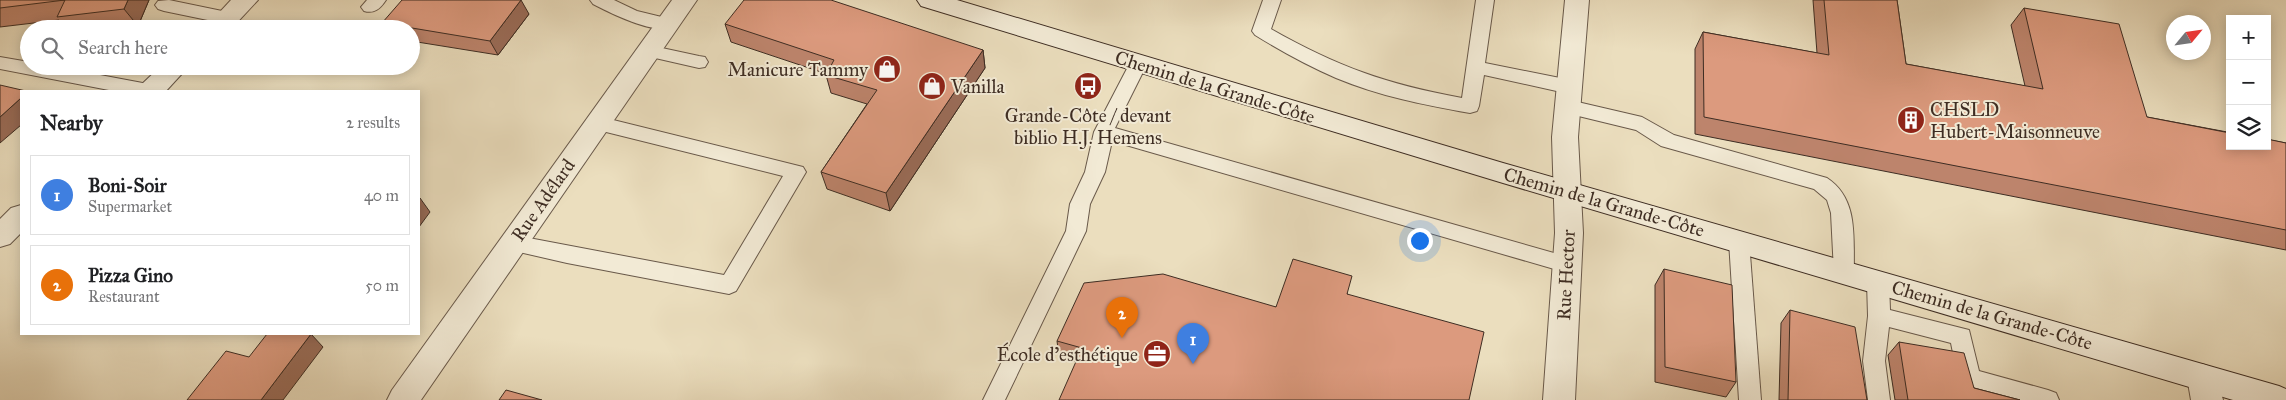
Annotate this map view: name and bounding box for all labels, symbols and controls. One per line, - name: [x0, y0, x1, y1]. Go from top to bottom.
- north arrow: [2166, 15, 2211, 60]
- map controls: [2226, 15, 2271, 150]
- button: +: [2226, 15, 2271, 60]
- search box: [20, 20, 420, 75]
- icon: search: [38, 34, 66, 62]
- text: Search here: [78, 36, 168, 59]
- street label: Chemin de la Grande-Côte: [1112, 46, 1318, 128]
- shop icon: Manicure Tammy: [872, 54, 902, 84]
- place label: Manicure Tammy: [727, 58, 869, 81]
- button: −: [2226, 60, 2271, 105]
- shop icon: Vanilla: [917, 71, 947, 101]
- bus stop icon: Grande-Côte / devant biblio H.J. Hemens: [1073, 71, 1103, 101]
- place label: Vanilla: [950, 75, 1006, 98]
- place label: CHSLD Hubert-Maisonneuve: [1930, 98, 2100, 143]
- place label: Grande-Côte / devant biblio H.J. Hemens: [1005, 104, 1172, 150]
- building icon: CHSLD Hubert-Maisonneuve: [1896, 105, 1926, 135]
- button: layers: [2226, 105, 2271, 150]
- text: Nearby: [40, 110, 103, 136]
- text: 2 results: [346, 113, 400, 132]
- street label: Rue Adélard: [506, 154, 580, 246]
- street label: Chemin de la Grande-Côte: [1501, 162, 1707, 242]
- text: Boni-Soir: [88, 174, 167, 197]
- text: 1: [54, 186, 60, 205]
- text: 40 m: [364, 186, 399, 205]
- text: Supermarket: [88, 197, 172, 216]
- your location: [1407, 228, 1433, 254]
- street label: Rue Hector: [1552, 228, 1580, 321]
- text: Pizza Gino: [88, 264, 173, 287]
- street label: Chemin de la Grande-Côte: [1889, 275, 2095, 355]
- text: 2: [53, 276, 61, 295]
- text: 50 m: [365, 276, 399, 295]
- text: Restaurant: [88, 287, 160, 306]
- pin: 2: [1106, 297, 1138, 338]
- pin: 1: [1177, 323, 1209, 364]
- office icon: École d'esthétique: [1142, 339, 1172, 369]
- place label: École d'esthétique: [997, 342, 1138, 367]

